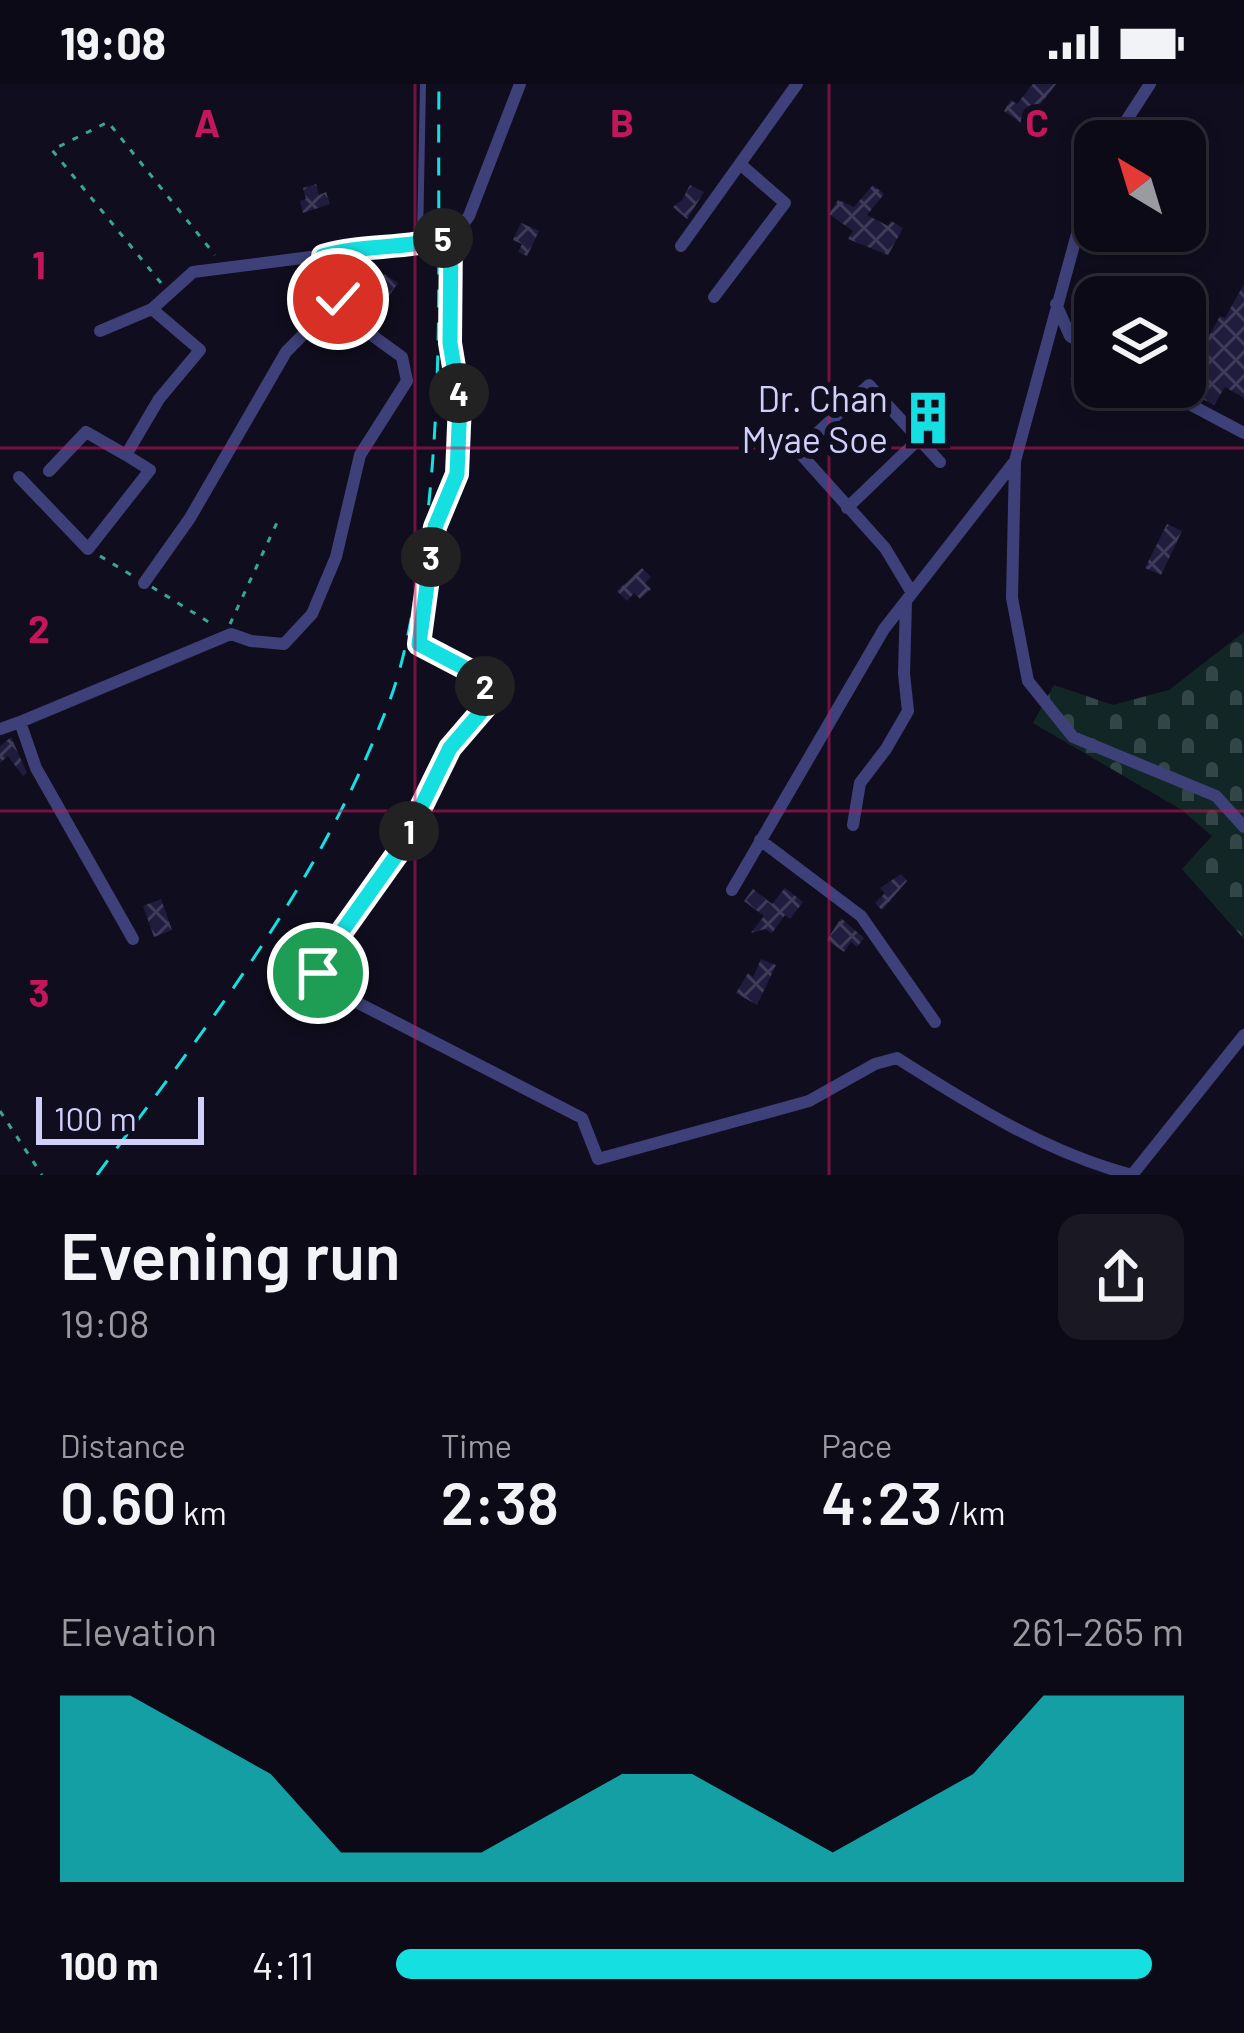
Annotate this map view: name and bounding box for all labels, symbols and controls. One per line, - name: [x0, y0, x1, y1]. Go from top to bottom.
- text: 19:08: [60, 15, 166, 69]
- text: A: [194, 98, 220, 145]
- text: B: [610, 98, 634, 145]
- text: C: [1025, 98, 1049, 145]
- north arrow: [1074, 120, 1206, 252]
- map controls: [1074, 120, 1206, 408]
- pin: 5: [413, 208, 473, 268]
- text: 5: [434, 218, 452, 258]
- text: 1: [32, 240, 46, 287]
- pin: [287, 248, 389, 350]
- icon: check: [305, 266, 371, 332]
- button: layers: [1074, 276, 1206, 408]
- pin: 4: [429, 363, 489, 423]
- text: 4: [449, 373, 469, 413]
- place label: Dr. Chan Myae Soe: [741, 376, 888, 460]
- building icon: Dr. Chan Myae Soe: [899, 389, 957, 447]
- pin: 3: [401, 527, 461, 587]
- text: 3: [422, 537, 440, 577]
- text: 2: [28, 604, 50, 651]
- pin: 2: [455, 656, 515, 716]
- text: 2: [476, 666, 494, 706]
- pin: 1: [379, 801, 439, 861]
- text: 1: [403, 811, 415, 851]
- pin: [267, 922, 369, 1024]
- icon: arrive: [285, 940, 351, 1006]
- text: 3: [28, 968, 50, 1015]
- scale bar: [36, 1091, 204, 1144]
- text: 100 m: [54, 1098, 137, 1138]
- text: Evening run: [60, 1214, 401, 1293]
- button: share: [1058, 1214, 1184, 1340]
- text: 19:08: [60, 1299, 150, 1346]
- text: Distance: [60, 1425, 186, 1465]
- text: Time: [441, 1425, 512, 1465]
- text: Pace: [821, 1425, 892, 1465]
- text: 0.60: [60, 1465, 176, 1537]
- text: 2:38: [441, 1465, 559, 1537]
- text: 4:23: [821, 1465, 942, 1537]
- text: km: [176, 1492, 227, 1532]
- text: /km: [942, 1492, 1006, 1532]
- text: Elevation: [60, 1607, 217, 1654]
- text: 261–265 m: [1011, 1607, 1184, 1654]
- text: 100 m: [60, 1941, 159, 1988]
- text: 4:11: [252, 1941, 314, 1988]

